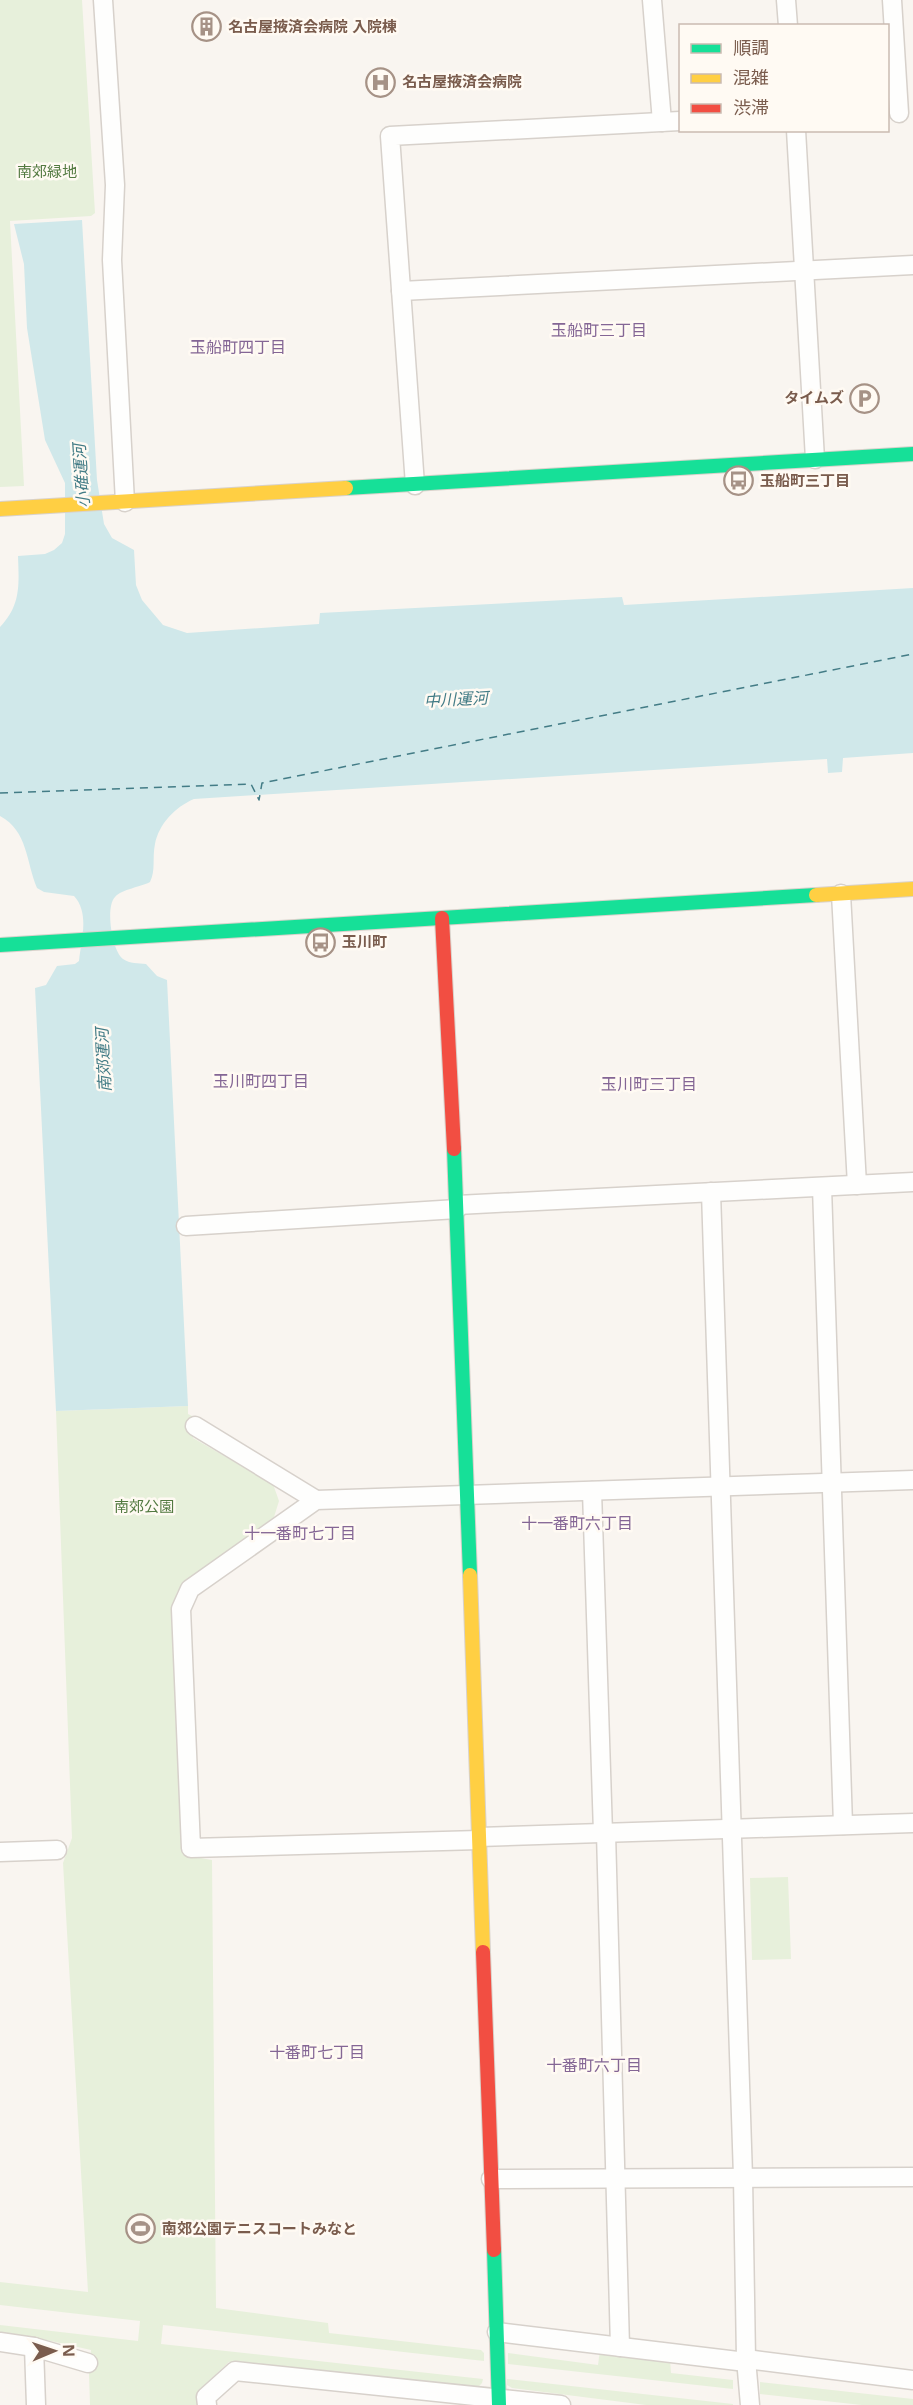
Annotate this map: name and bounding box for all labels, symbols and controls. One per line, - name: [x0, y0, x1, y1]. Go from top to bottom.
- building icon: 名古屋掖済会病院 入院棟: [191, 11, 223, 43]
- place label: 名古屋掖済会病院 入院棟: [228, 16, 397, 36]
- legend: [679, 24, 889, 132]
- text: 順調: [733, 35, 769, 59]
- text: 混雑: [733, 65, 769, 89]
- hospital icon: 名古屋掖済会病院: [365, 66, 397, 98]
- place label: 名古屋掖済会病院: [402, 71, 522, 91]
- text: 渋滞: [733, 95, 769, 119]
- park label: 南郊緑地: [17, 161, 77, 181]
- district label: 玉船町三丁目: [551, 319, 647, 341]
- district label: 玉船町四丁目: [190, 336, 286, 358]
- parking icon: タイムズ: [849, 382, 881, 414]
- place label: タイムズ: [784, 387, 844, 407]
- water label: 小碓運河: [68, 440, 94, 509]
- bus stop icon: 玉船町三丁目: [723, 465, 755, 497]
- place label: 玉船町三丁目: [760, 470, 850, 490]
- water label: 中川運河: [423, 686, 492, 712]
- bus stop icon: 玉川町: [305, 926, 337, 958]
- place label: 玉川町: [342, 931, 387, 951]
- water label: 南郊運河: [90, 1024, 116, 1093]
- district label: 玉川町四丁目: [213, 1070, 309, 1092]
- district label: 玉川町三丁目: [601, 1073, 697, 1095]
- park label: 南郊公園: [114, 1496, 174, 1516]
- district label: 十一番町六丁目: [521, 1512, 633, 1534]
- district label: 十一番町七丁目: [244, 1522, 356, 1544]
- district label: 十番町七丁目: [269, 2041, 365, 2063]
- district label: 十番町六丁目: [546, 2054, 642, 2076]
- sports icon: 南郊公園テニスコートみなと: [125, 2213, 157, 2245]
- place label: 南郊公園テニスコートみなと: [162, 2218, 357, 2238]
- north arrow: [24, 2321, 84, 2381]
- text: N: [58, 2344, 80, 2357]

